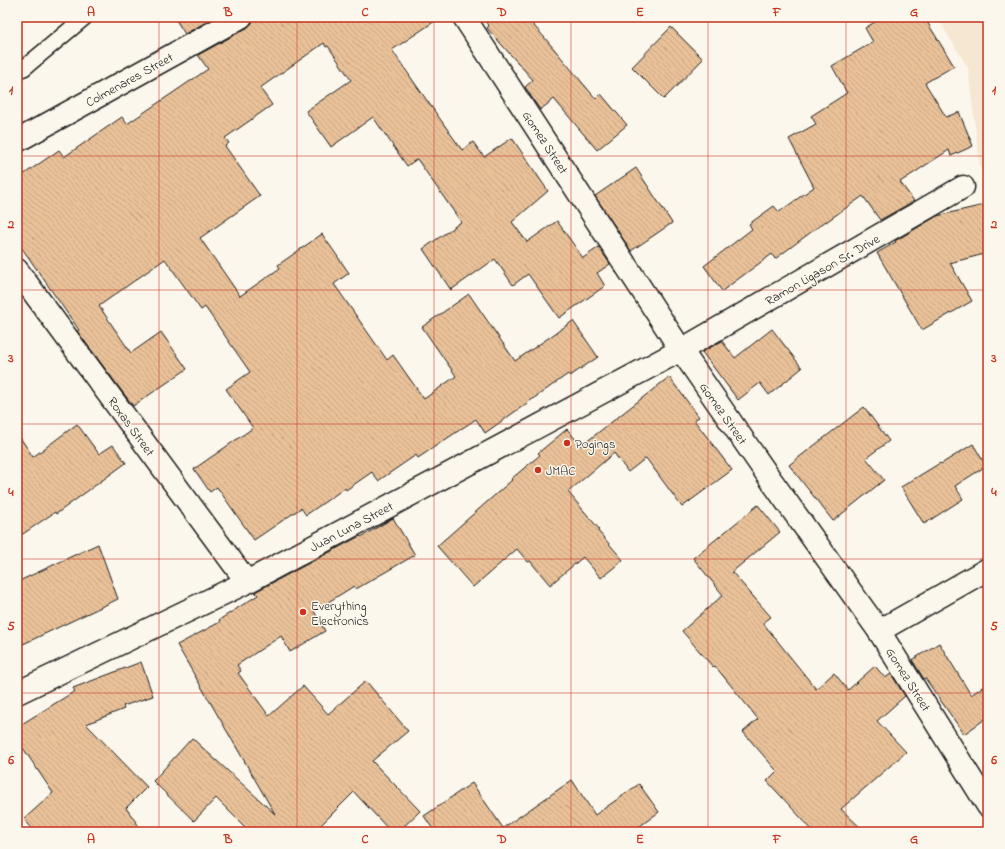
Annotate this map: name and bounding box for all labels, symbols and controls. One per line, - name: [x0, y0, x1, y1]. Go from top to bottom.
- text: A: [87, 3, 95, 22]
- text: B: [223, 3, 233, 22]
- text: C: [361, 3, 369, 22]
- text: D: [496, 3, 507, 22]
- text: E: [636, 3, 644, 22]
- text: F: [772, 3, 782, 22]
- text: G: [910, 3, 918, 22]
- street label: Colmenares Street: [82, 48, 178, 112]
- text: 1: [9, 81, 14, 100]
- text: 1: [992, 81, 997, 100]
- street label: Gomez Street: [517, 107, 573, 179]
- text: 2: [7, 215, 15, 234]
- text: 2: [990, 215, 998, 234]
- street label: Ramon Ligason Sr. Drive: [762, 230, 884, 312]
- text: 3: [7, 349, 14, 368]
- text: 3: [990, 349, 997, 368]
- street label: Gomez Street: [694, 379, 752, 449]
- street label: Roxas Street: [103, 393, 159, 461]
- place label: Pogings: [575, 435, 616, 455]
- marker: Pogings: [562, 438, 572, 448]
- place label: JMAC: [546, 462, 575, 481]
- marker: JMAC: [533, 465, 543, 475]
- text: 4: [7, 483, 14, 502]
- text: 4: [990, 483, 997, 502]
- street label: Juan Luna Street: [307, 497, 397, 557]
- place label: Everything Electronics: [311, 597, 369, 631]
- marker: Everything Electronics: [298, 607, 308, 617]
- text: 5: [7, 617, 15, 636]
- text: 5: [990, 617, 998, 636]
- street label: Gomez Street: [881, 644, 935, 716]
- text: 6: [7, 751, 14, 770]
- text: 6: [990, 751, 997, 770]
- text: A: [87, 830, 95, 849]
- text: B: [223, 830, 233, 849]
- text: C: [361, 830, 369, 849]
- text: D: [496, 830, 507, 849]
- text: E: [636, 830, 644, 849]
- text: F: [772, 830, 782, 849]
- text: G: [910, 830, 918, 849]

